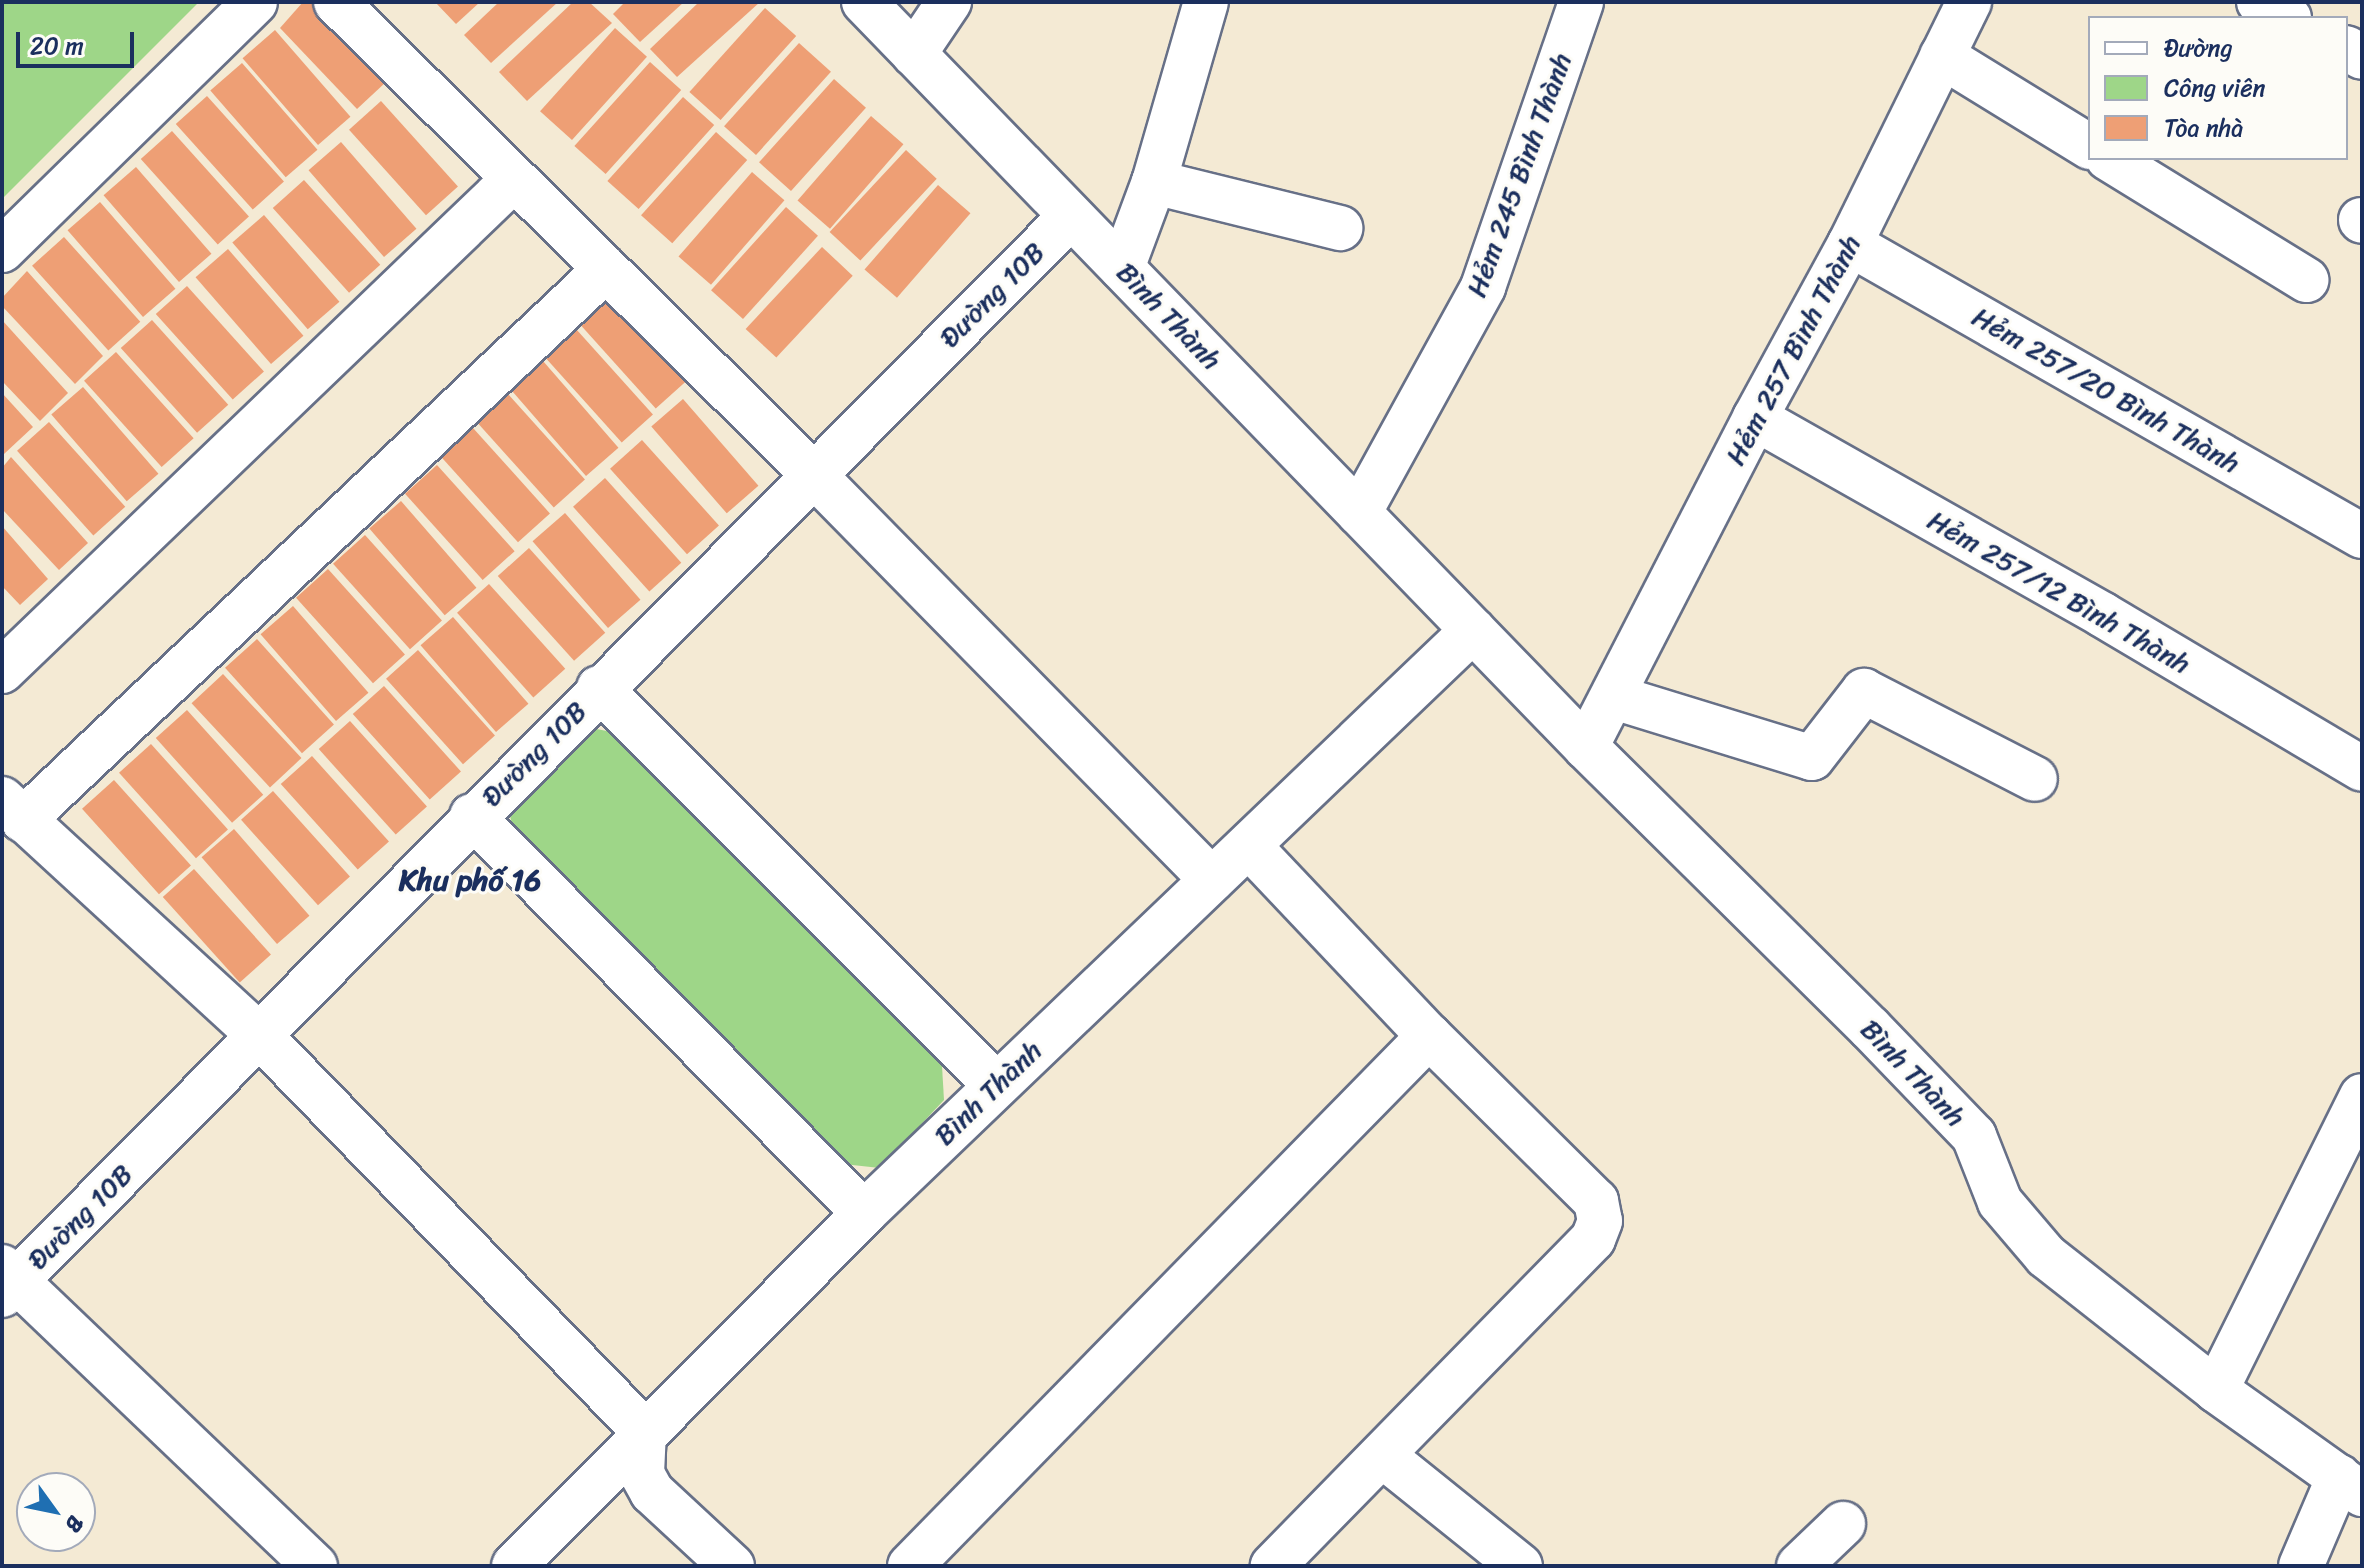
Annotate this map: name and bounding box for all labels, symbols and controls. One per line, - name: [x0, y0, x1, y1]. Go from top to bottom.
- scale bar: [20, 16, 138, 66]
- legend: [2088, 16, 2348, 160]
- text: 20 m: [30, 25, 84, 67]
- text: Đường: [2164, 27, 2233, 69]
- street label: Hẻm 245 Bình Thành: [1459, 48, 1579, 302]
- text: Công viên: [2164, 67, 2266, 109]
- text: Tòa nhà: [2164, 107, 2243, 149]
- street label: Hẻm 257 Bình Thành: [1718, 229, 1868, 471]
- street label: Đường 10B: [933, 236, 1051, 354]
- street label: Bình Thành: [1110, 255, 1228, 377]
- street label: Hẻm 257/20 Bình Thành: [1966, 300, 2246, 480]
- street label: Hẻm 257/12 Bình Thành: [1922, 503, 2196, 681]
- street label: Đường 10B: [475, 695, 593, 813]
- district label: Khu phố 16: [399, 862, 541, 898]
- street label: Bình Thành: [1854, 1012, 1972, 1134]
- street label: Bình Thành: [927, 1034, 1049, 1152]
- street label: Đường 10B: [21, 1158, 139, 1276]
- north arrow: [16, 1472, 96, 1552]
- text: B: [55, 1508, 95, 1541]

